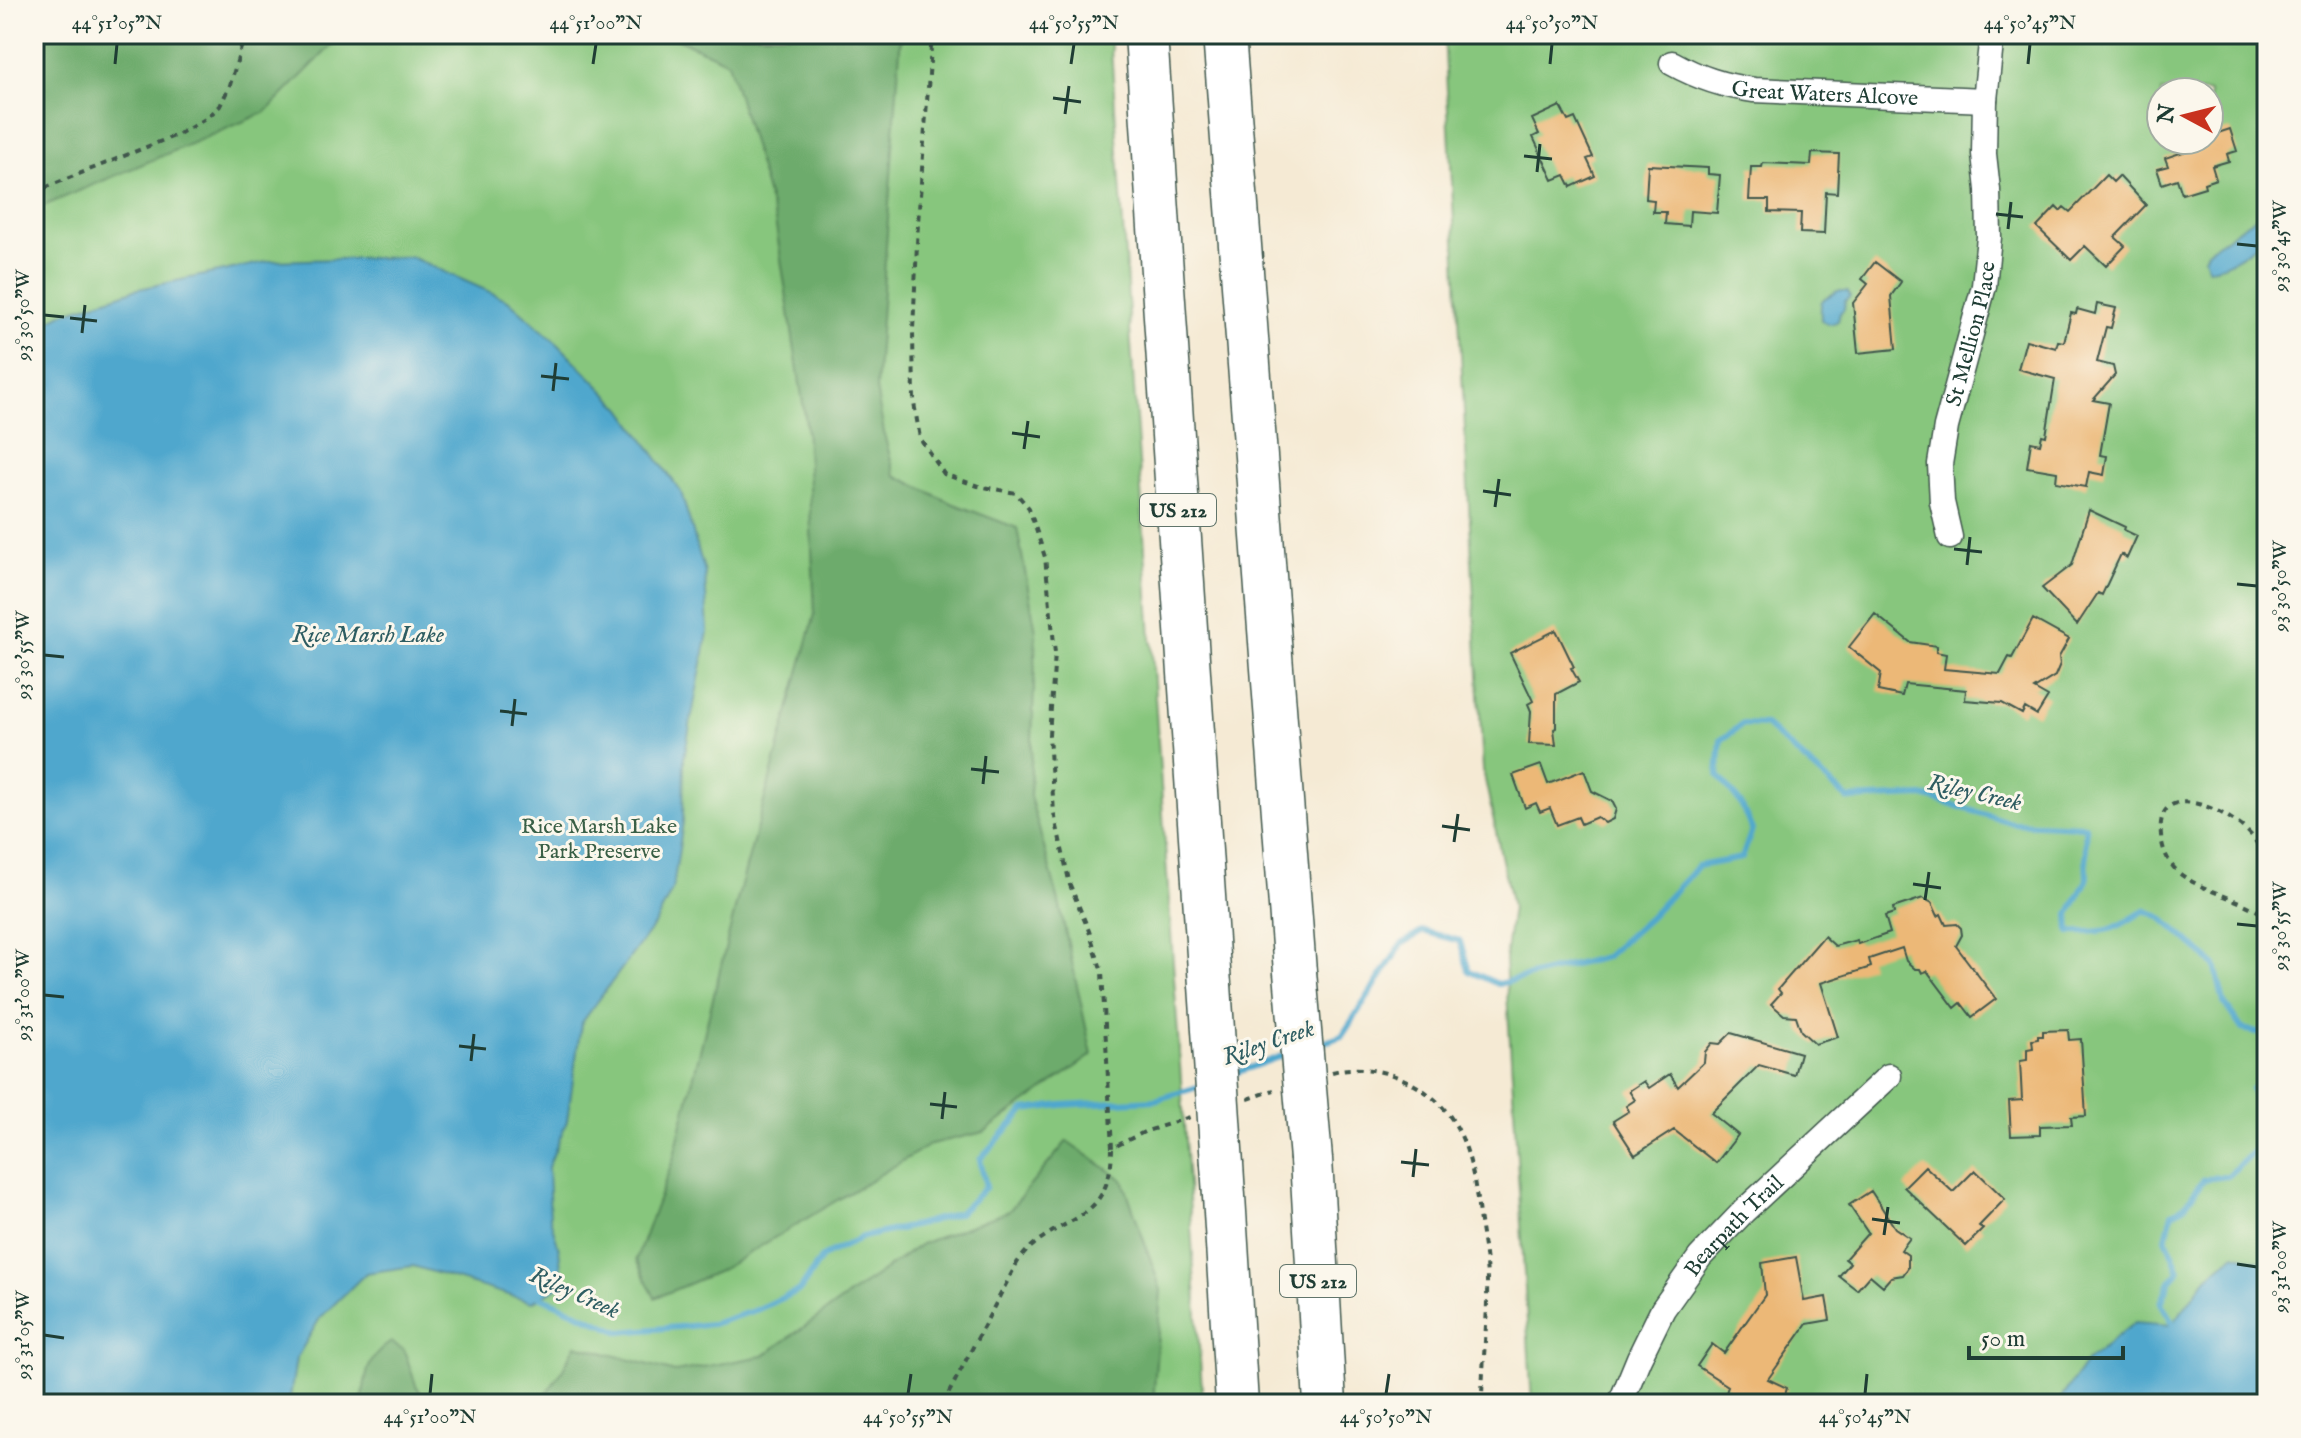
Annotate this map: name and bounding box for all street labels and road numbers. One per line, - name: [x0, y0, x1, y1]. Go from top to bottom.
- street label: Great Waters Alcove: [1729, 75, 1919, 113]
- street label: St Mellion Place: [1940, 260, 2002, 410]
- road number: US 212: [1140, 494, 1216, 526]
- street label: Bearpath Trail: [1679, 1169, 1790, 1283]
- road number: US 212: [1280, 1265, 1356, 1297]

